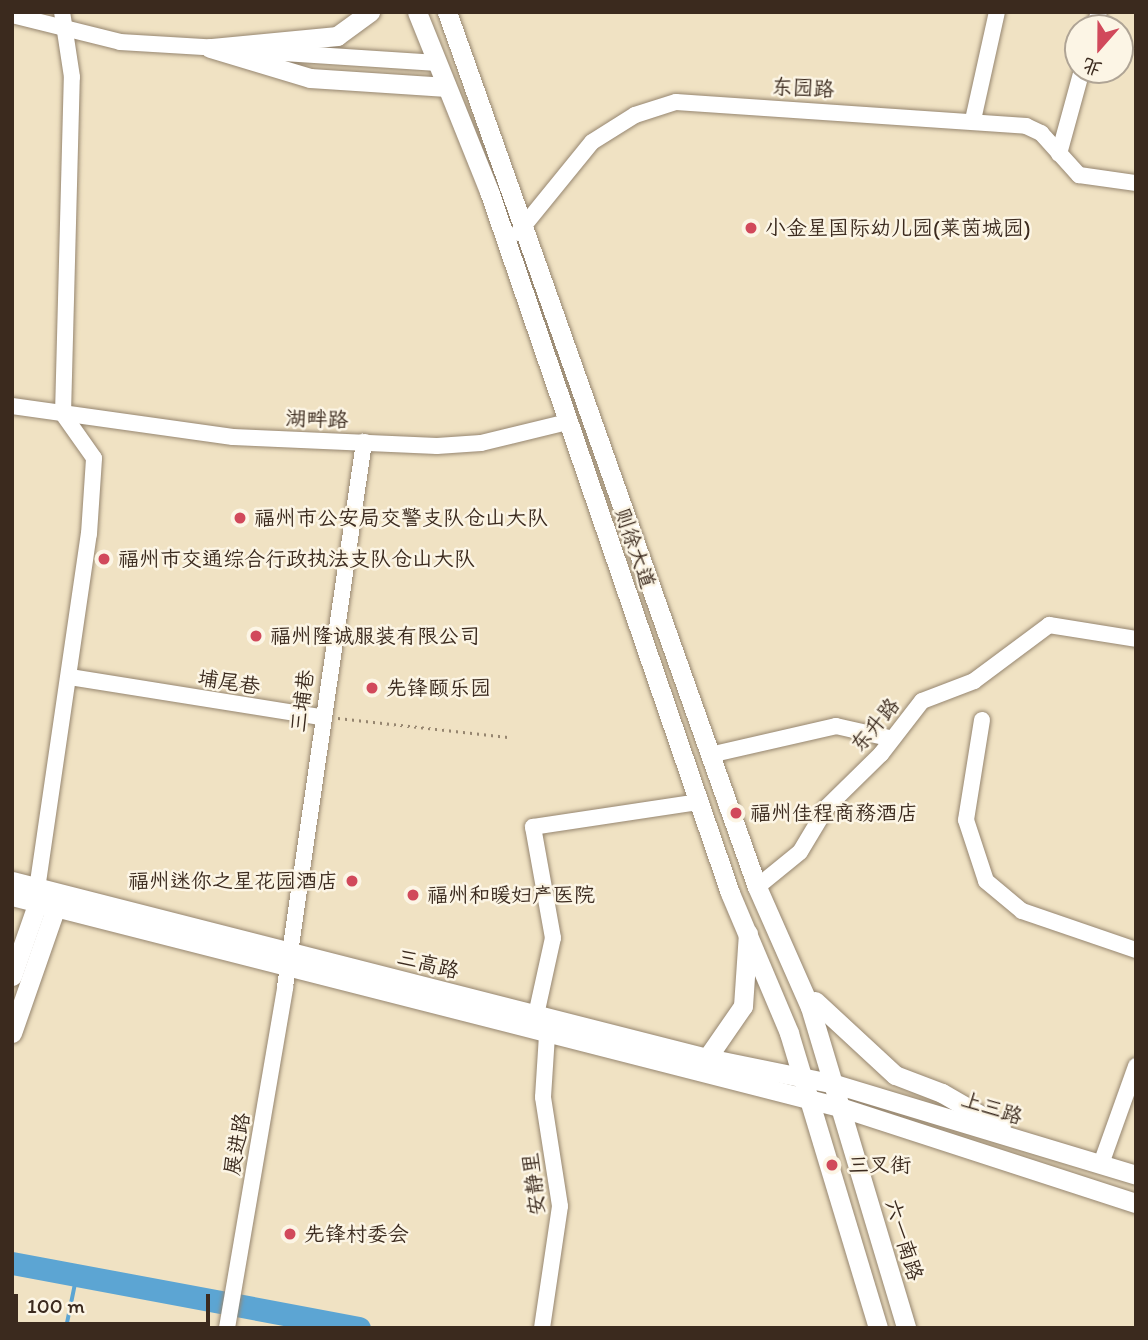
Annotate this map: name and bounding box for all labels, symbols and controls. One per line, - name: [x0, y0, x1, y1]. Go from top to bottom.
- north arrow: [1064, 14, 1134, 84]
- text: 北: [1079, 53, 1105, 81]
- street label: 东园路: [771, 74, 835, 102]
- place label: 小金星国际幼儿园(莱茵城园): [765, 215, 1031, 241]
- marker: 小金星国际幼儿园(莱茵城园): [743, 220, 759, 236]
- street label: 湖畔路: [285, 405, 349, 433]
- street label: 则徐大道: [609, 504, 661, 592]
- place label: 福州市公安局交警支队仓山大队: [254, 505, 548, 531]
- marker: 福州市公安局交警支队仓山大队: [232, 510, 248, 526]
- place label: 福州市交通综合行政执法支队仓山大队: [118, 546, 475, 572]
- marker: 福州市交通综合行政执法支队仓山大队: [96, 551, 112, 567]
- place label: 福州隆诚服装有限公司: [270, 623, 480, 649]
- marker: 福州隆诚服装有限公司: [248, 628, 264, 644]
- street label: 埔尾巷: [196, 665, 262, 699]
- street label: 三埔巷: [285, 668, 319, 734]
- place label: 先锋颐乐园: [386, 675, 491, 701]
- marker: 先锋颐乐园: [364, 680, 380, 696]
- street label: 东升路: [845, 693, 905, 757]
- place label: 福州佳程商務酒店: [750, 800, 918, 826]
- marker: 福州佳程商務酒店: [728, 805, 744, 821]
- place label: 福州迷你之星花园酒店: [128, 868, 338, 894]
- marker: 福州迷你之星花园酒店: [344, 873, 360, 889]
- place label: 福州和暖妇产医院: [427, 882, 595, 908]
- marker: 福州和暖妇产医院: [405, 887, 421, 903]
- street label: 三高路: [394, 944, 462, 984]
- street label: 上三路: [958, 1086, 1026, 1130]
- street label: 展进路: [219, 1111, 255, 1177]
- street label: 安静里: [518, 1151, 550, 1217]
- place label: 三叉街: [848, 1152, 911, 1178]
- marker: 三叉街: [822, 1155, 842, 1175]
- street label: 六一南路: [880, 1196, 928, 1284]
- place label: 先锋村委会: [304, 1221, 409, 1247]
- marker: 先锋村委会: [282, 1226, 298, 1242]
- scale bar: [18, 1280, 214, 1324]
- text: 100 m: [27, 1293, 85, 1318]

